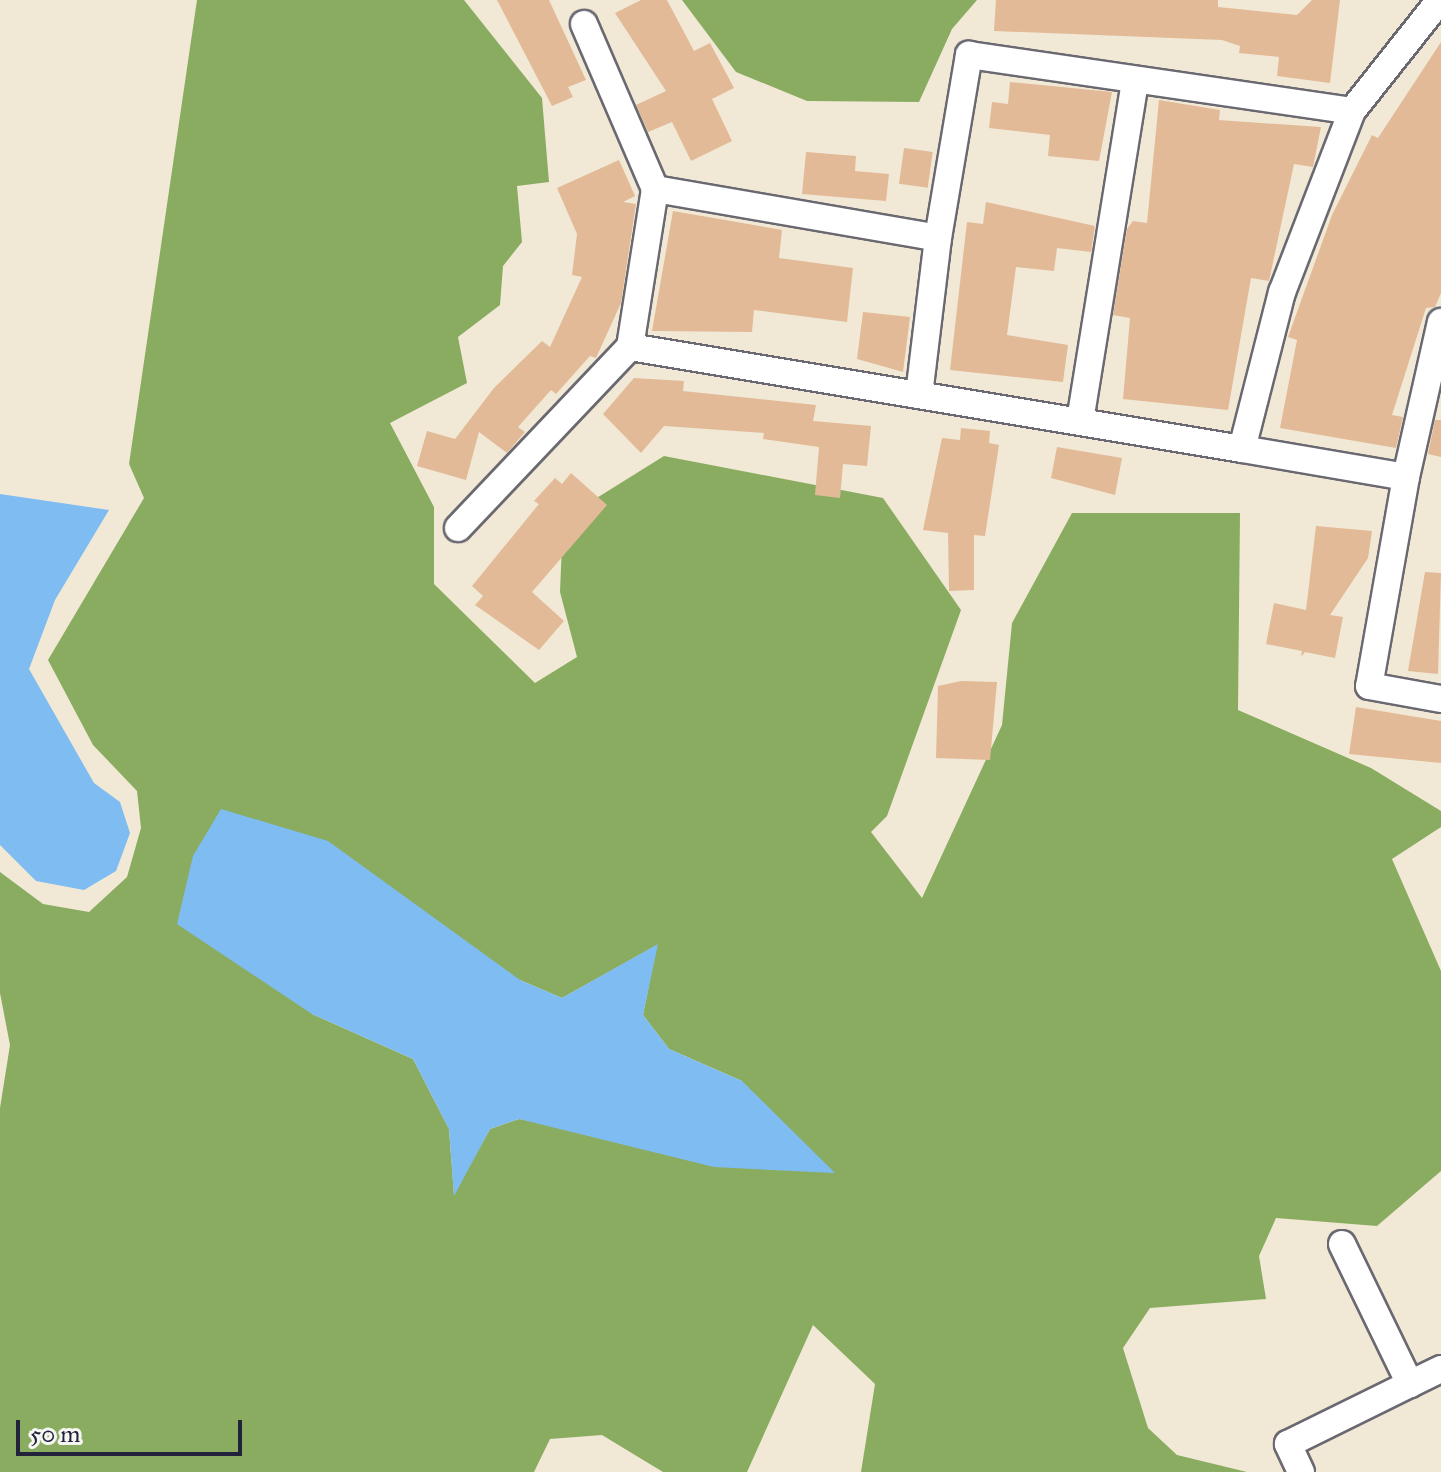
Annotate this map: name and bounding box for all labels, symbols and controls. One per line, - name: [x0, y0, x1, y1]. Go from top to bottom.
- scale bar: [20, 1404, 246, 1454]
- text: 50 m: [30, 1419, 80, 1449]

